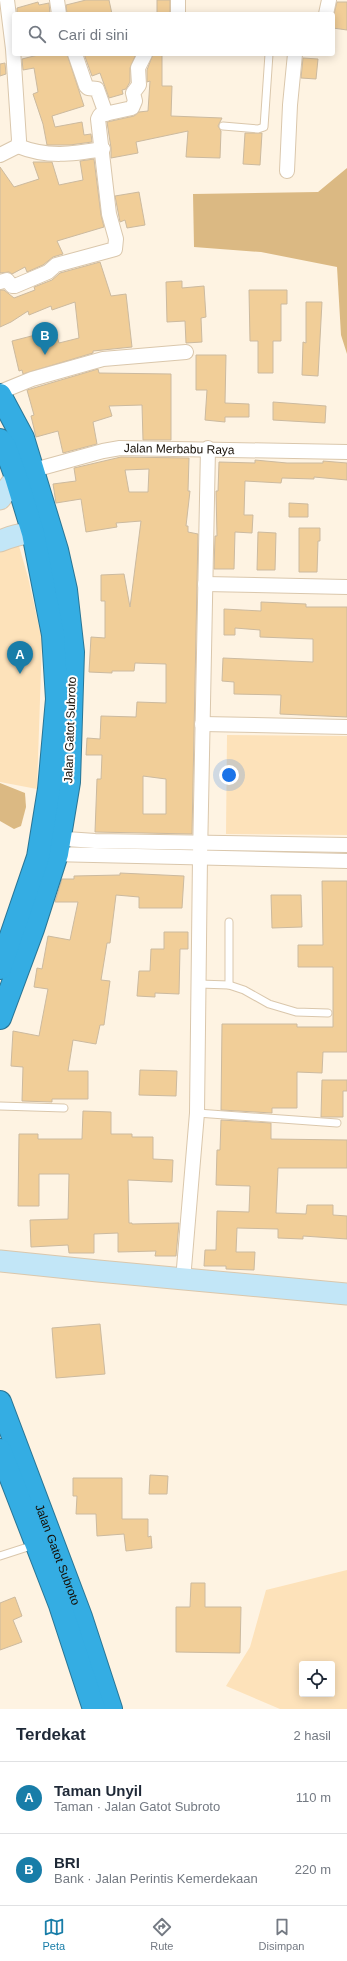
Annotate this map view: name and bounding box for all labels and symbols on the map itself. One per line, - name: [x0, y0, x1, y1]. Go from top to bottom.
- pin: B: [32, 322, 58, 355]
- street label: Jalan Merbabu Raya: [124, 441, 235, 457]
- pin: A: [7, 641, 33, 674]
- street label: Jalan Gatot Subroto: [61, 676, 79, 784]
- your location: [219, 765, 239, 785]
- street label: Jalan Gatot Subroto: [32, 1502, 83, 1607]

